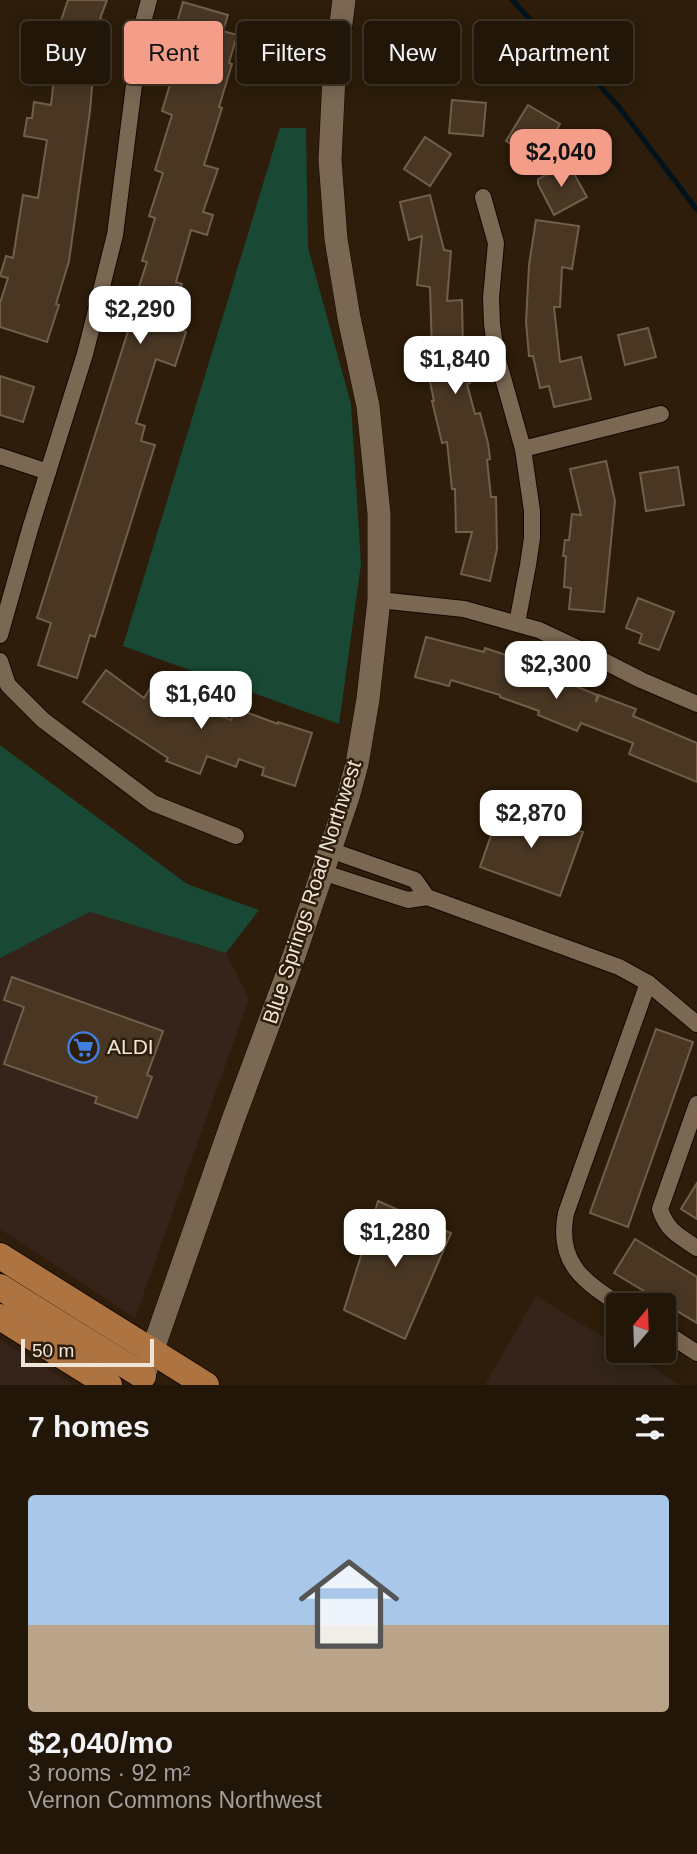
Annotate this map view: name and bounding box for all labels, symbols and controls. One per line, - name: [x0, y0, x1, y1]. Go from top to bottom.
- chip: Buy: [21, 21, 110, 84]
- chip: Rent: [124, 21, 223, 84]
- chip: Filters: [237, 21, 350, 84]
- chip: New: [364, 21, 460, 84]
- chip: Apartment: [474, 21, 633, 84]
- pin: $2,040: [504, 130, 618, 189]
- text: $2,040: [526, 139, 596, 165]
- pin: $2,290: [83, 286, 197, 346]
- text: $2,290: [105, 296, 175, 322]
- pin: $1,840: [398, 336, 512, 396]
- text: $1,840: [420, 346, 490, 372]
- pin: $2,300: [499, 642, 613, 701]
- text: $2,300: [521, 651, 591, 677]
- pin: $1,640: [144, 672, 258, 731]
- text: $1,640: [166, 681, 236, 707]
- street label: Blue Springs Road Northwest: [258, 757, 365, 1026]
- pin: $2,870: [474, 790, 588, 850]
- text: $2,870: [496, 800, 566, 826]
- supermarket icon: ALDI: [67, 1030, 101, 1064]
- place label: ALDI: [107, 1035, 154, 1058]
- pin: $1,280: [338, 1210, 452, 1269]
- text: $1,280: [360, 1219, 430, 1245]
- north arrow: [606, 1293, 676, 1363]
- map controls: [606, 1293, 676, 1363]
- scale bar: [21, 1336, 154, 1368]
- text: 50 m: [32, 1340, 74, 1361]
- icon: filters: [631, 1408, 669, 1446]
- text: 7 homes: [28, 1410, 150, 1443]
- icon: home: [286, 1541, 412, 1667]
- text: $2,040/mo: [28, 1726, 173, 1759]
- text: 3 rooms · 92 m²: [28, 1760, 190, 1786]
- text: Vernon Commons Northwest: [28, 1787, 322, 1813]

